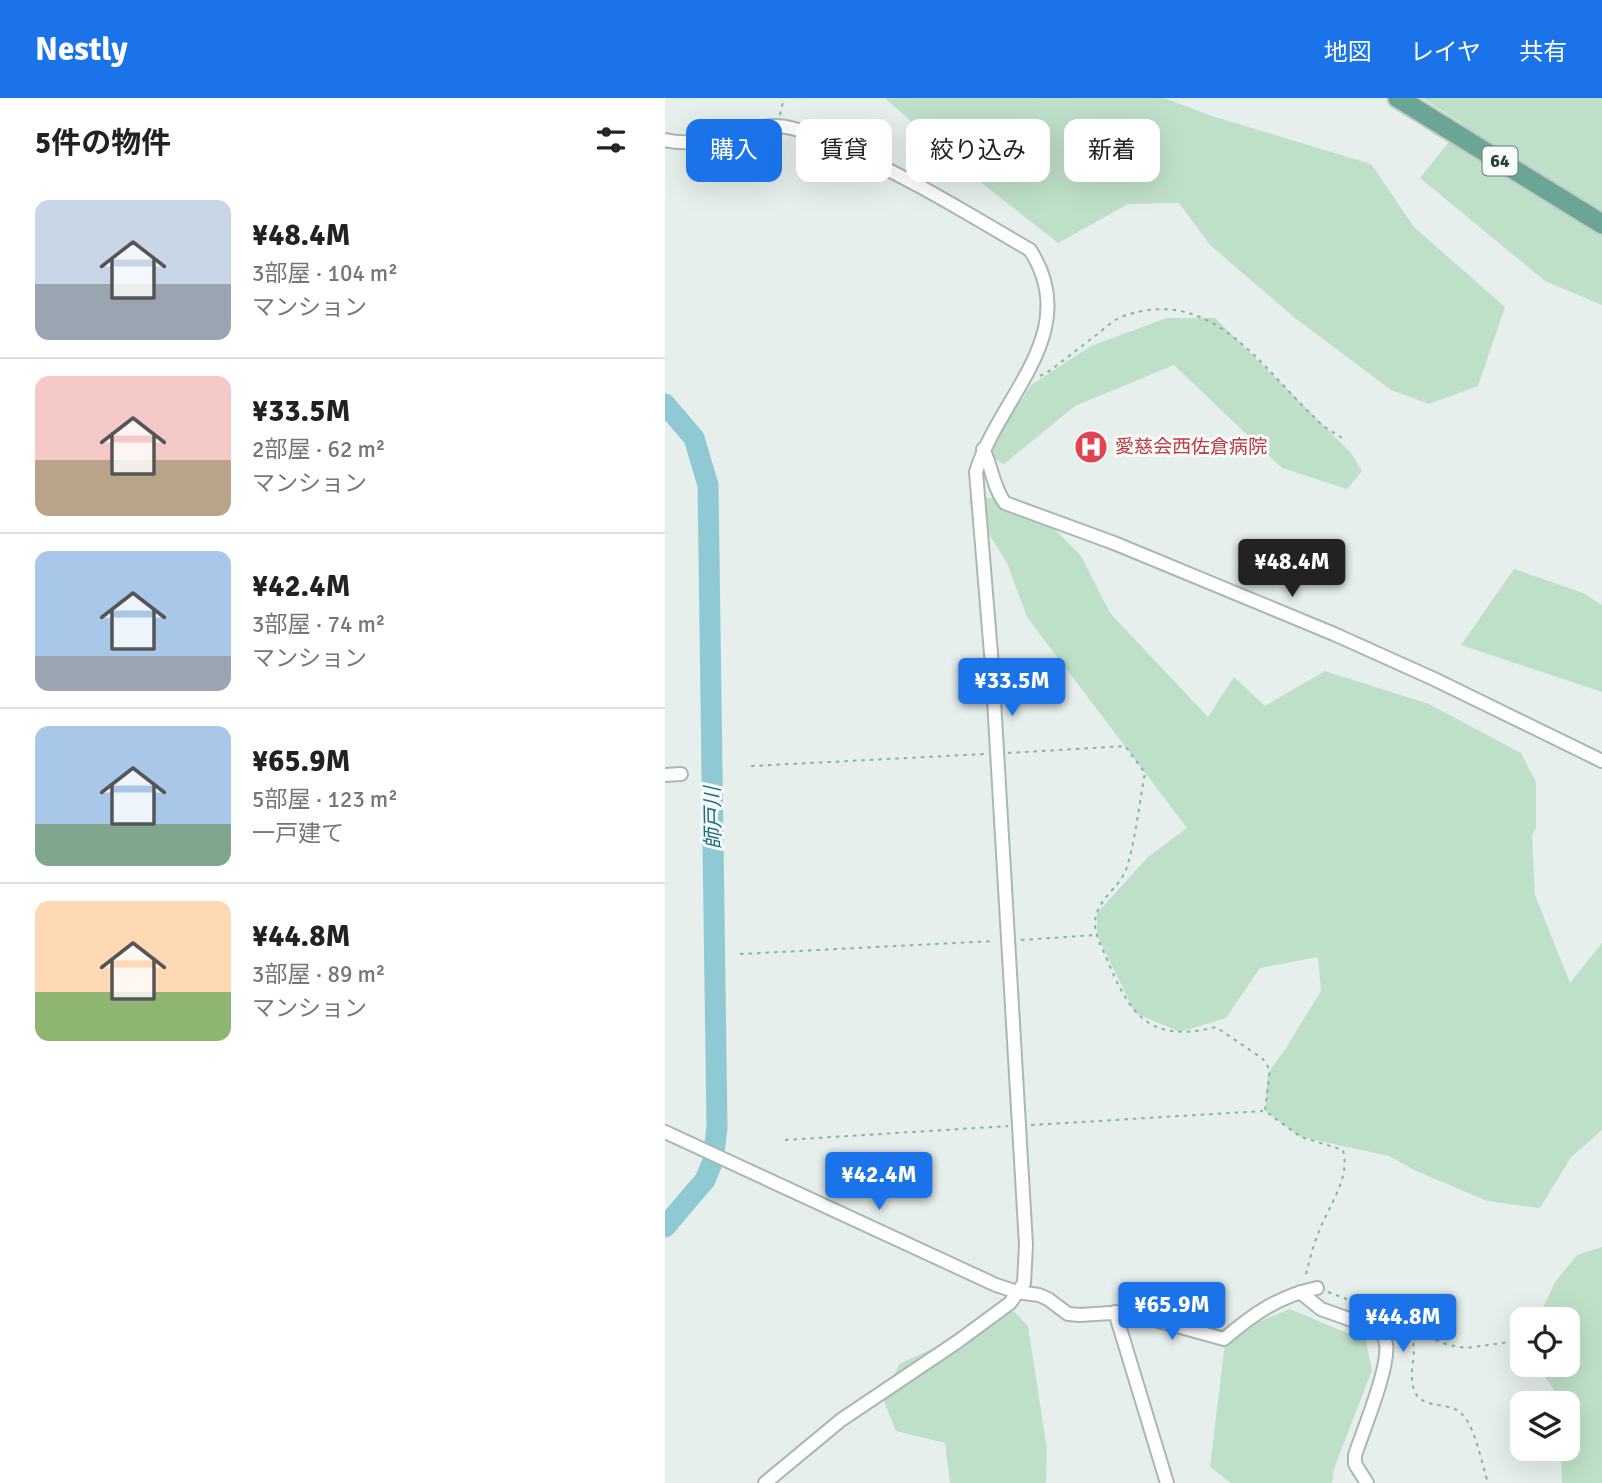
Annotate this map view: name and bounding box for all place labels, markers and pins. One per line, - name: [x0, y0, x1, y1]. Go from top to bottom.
- hospital icon: 愛慈会西佐倉病院: [1072, 428, 1110, 466]
- place label: 愛慈会西佐倉病院: [1115, 435, 1267, 459]
- pin: ¥48.4M: [1235, 540, 1349, 599]
- pin: ¥33.5M: [955, 658, 1069, 718]
- pin: ¥42.4M: [822, 1152, 936, 1212]
- pin: ¥65.9M: [1115, 1282, 1229, 1342]
- pin: ¥44.8M: [1346, 1294, 1460, 1354]

